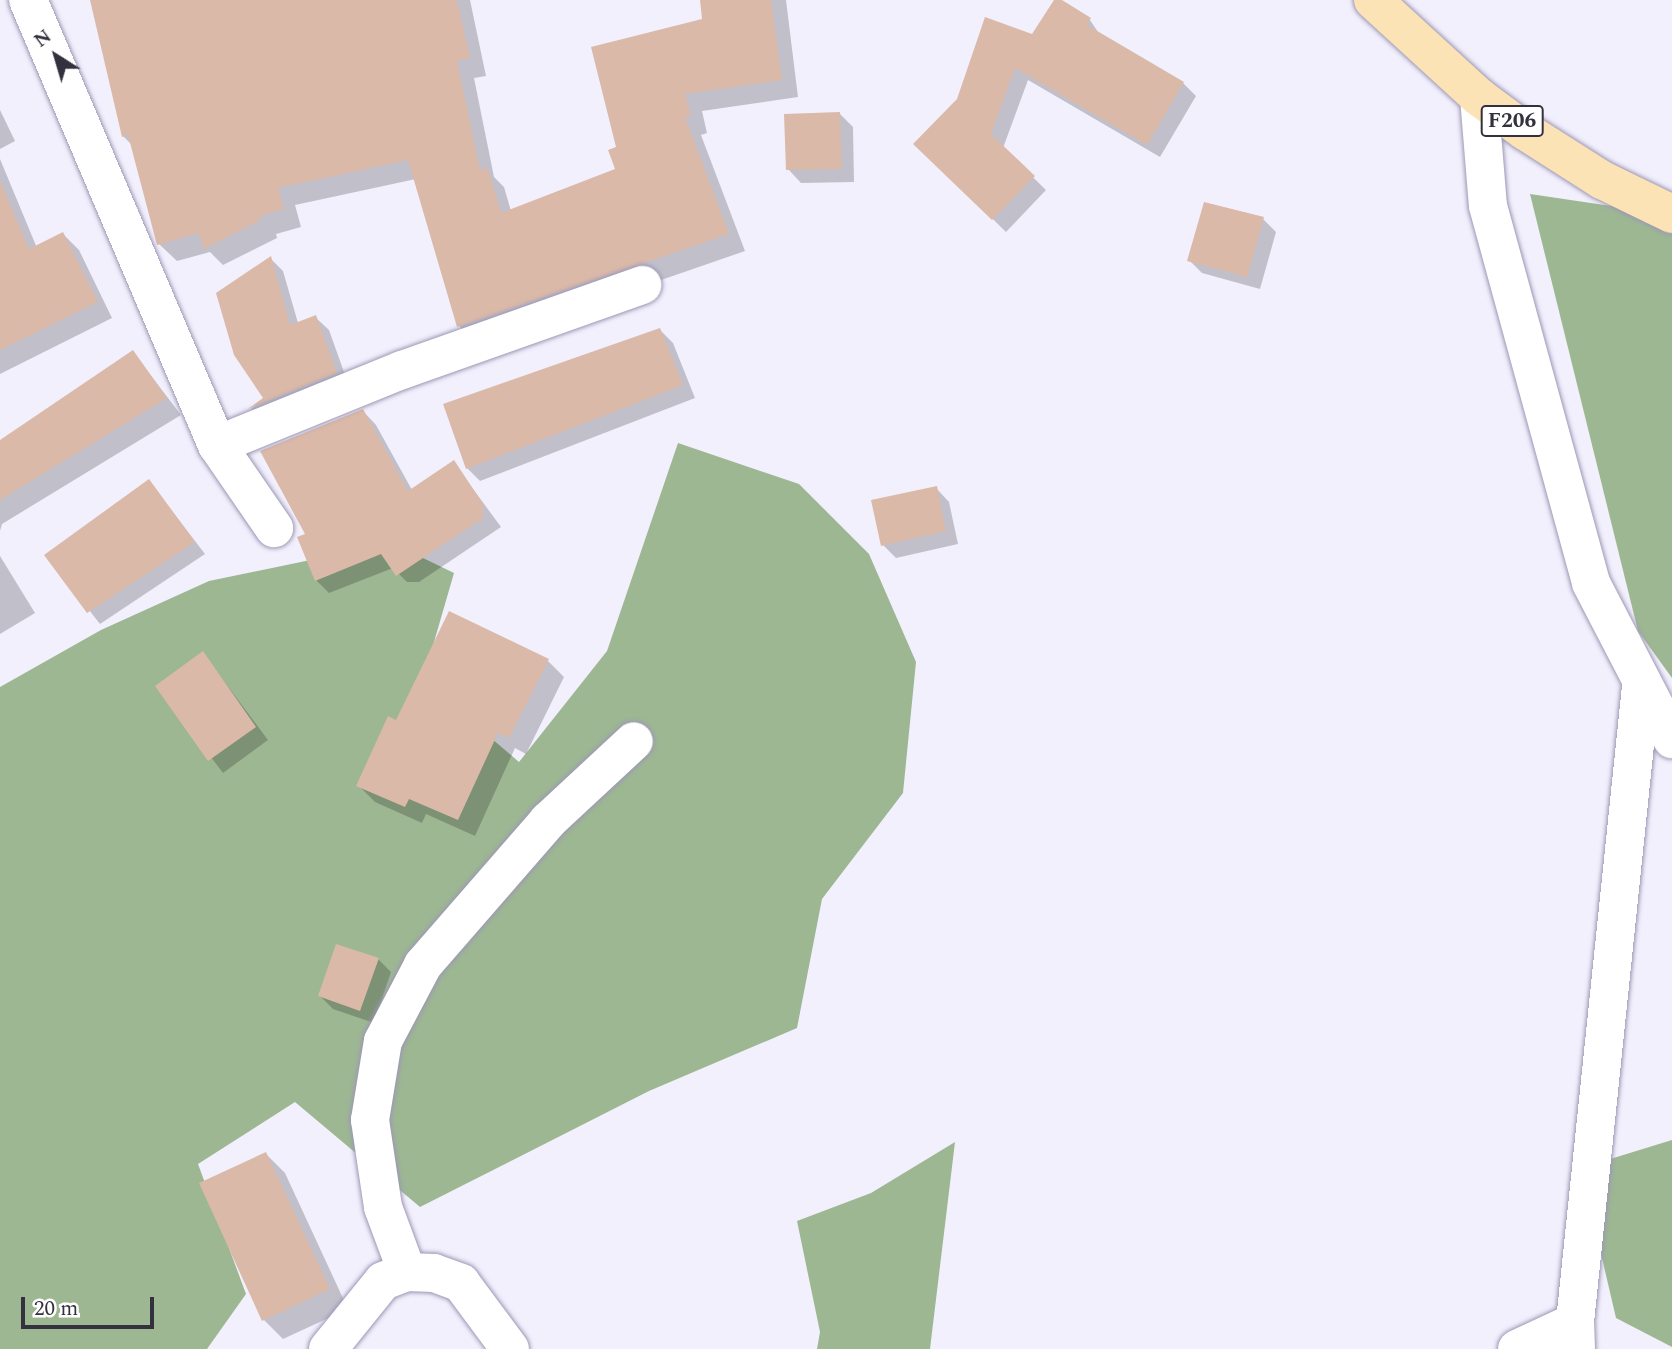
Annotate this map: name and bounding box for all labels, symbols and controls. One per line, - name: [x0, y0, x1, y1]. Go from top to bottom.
- north arrow: [21, 21, 91, 91]
- text: N: [28, 23, 58, 55]
- road number: F206: [1480, 104, 1544, 138]
- scale bar: [24, 1282, 158, 1326]
- text: 20 m: [34, 1293, 78, 1325]

